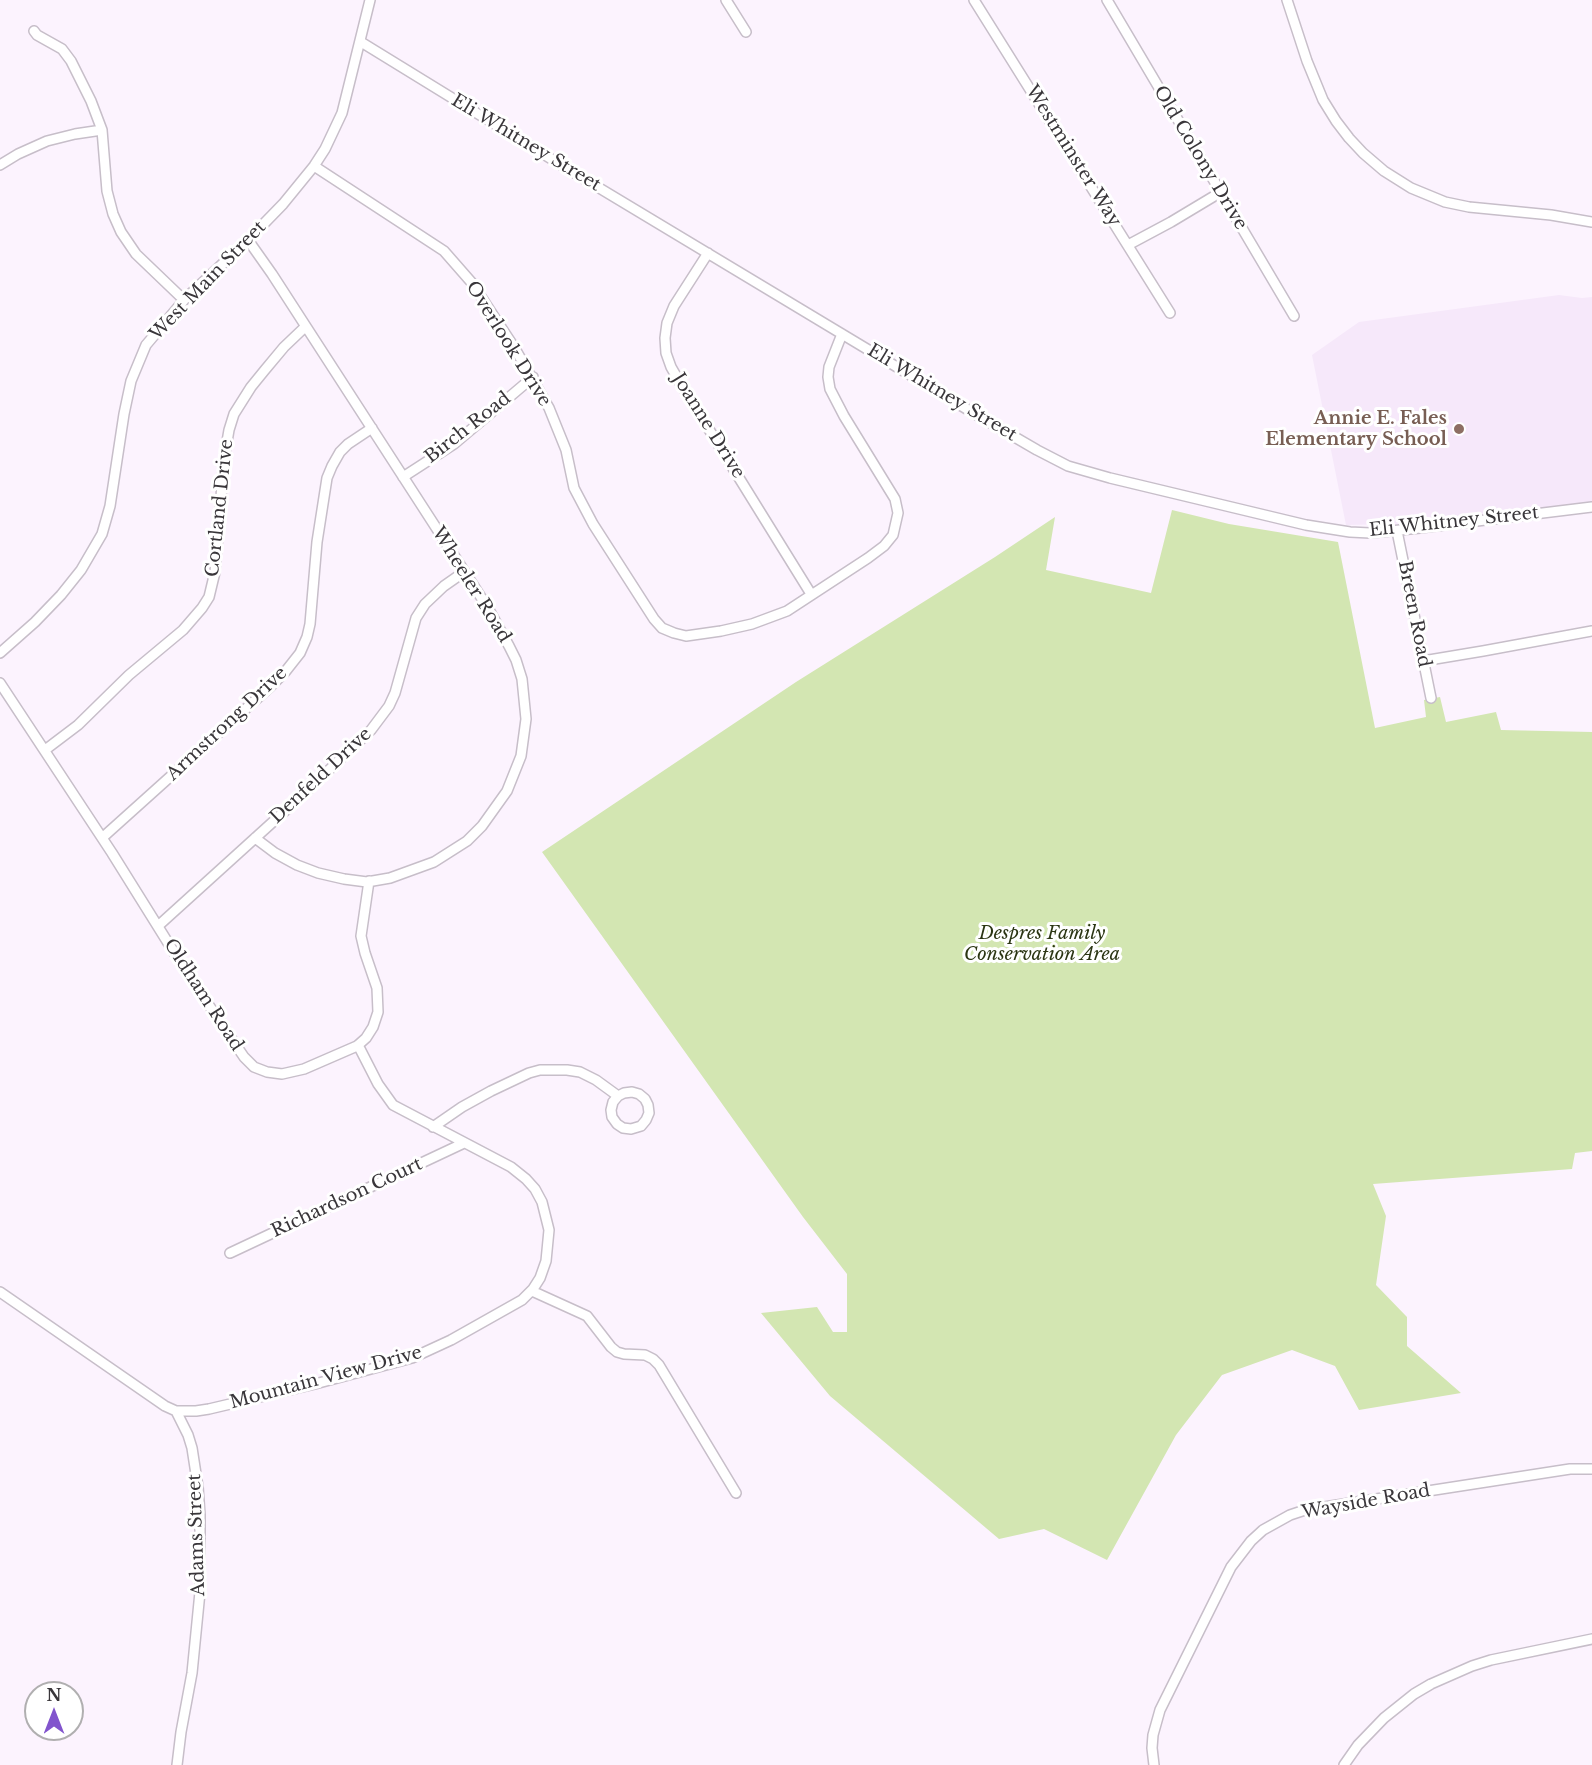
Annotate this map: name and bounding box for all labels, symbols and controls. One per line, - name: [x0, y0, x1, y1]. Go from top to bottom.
- street label: Westminster Way: [1021, 81, 1125, 231]
- street label: Old Colony Drive: [1149, 82, 1251, 234]
- street label: Eli Whitney Street: [447, 90, 605, 196]
- street label: West Main Street: [145, 217, 271, 345]
- street label: Overlook Drive: [461, 277, 555, 411]
- street label: Eli Whitney Street: [863, 340, 1021, 446]
- street label: Joanne Drive: [667, 369, 749, 483]
- street label: Birch Road: [421, 388, 515, 468]
- place label: Annie E. Fales Elementary School: [1265, 408, 1447, 450]
- marker: Annie E. Fales Elementary School: [1452, 422, 1466, 436]
- street label: Cortland Drive: [202, 438, 238, 578]
- street label: Eli Whitney Street: [1368, 502, 1540, 542]
- street label: Wheeler Road: [427, 523, 515, 647]
- street label: Breen Road: [1393, 559, 1435, 669]
- street label: Armstrong Drive: [162, 663, 292, 785]
- street label: Denfeld Drive: [266, 724, 376, 828]
- park label: Despres Family Conservation Area: [964, 923, 1120, 966]
- street label: Oldham Road: [159, 935, 247, 1055]
- street label: Richardson Court: [268, 1154, 426, 1242]
- street label: Mountain View Drive: [228, 1342, 424, 1414]
- street label: Adams Street: [184, 1473, 210, 1597]
- street label: Wayside Road: [1300, 1480, 1432, 1524]
- north arrow: [24, 1681, 84, 1741]
- text: N: [46, 1685, 62, 1705]

